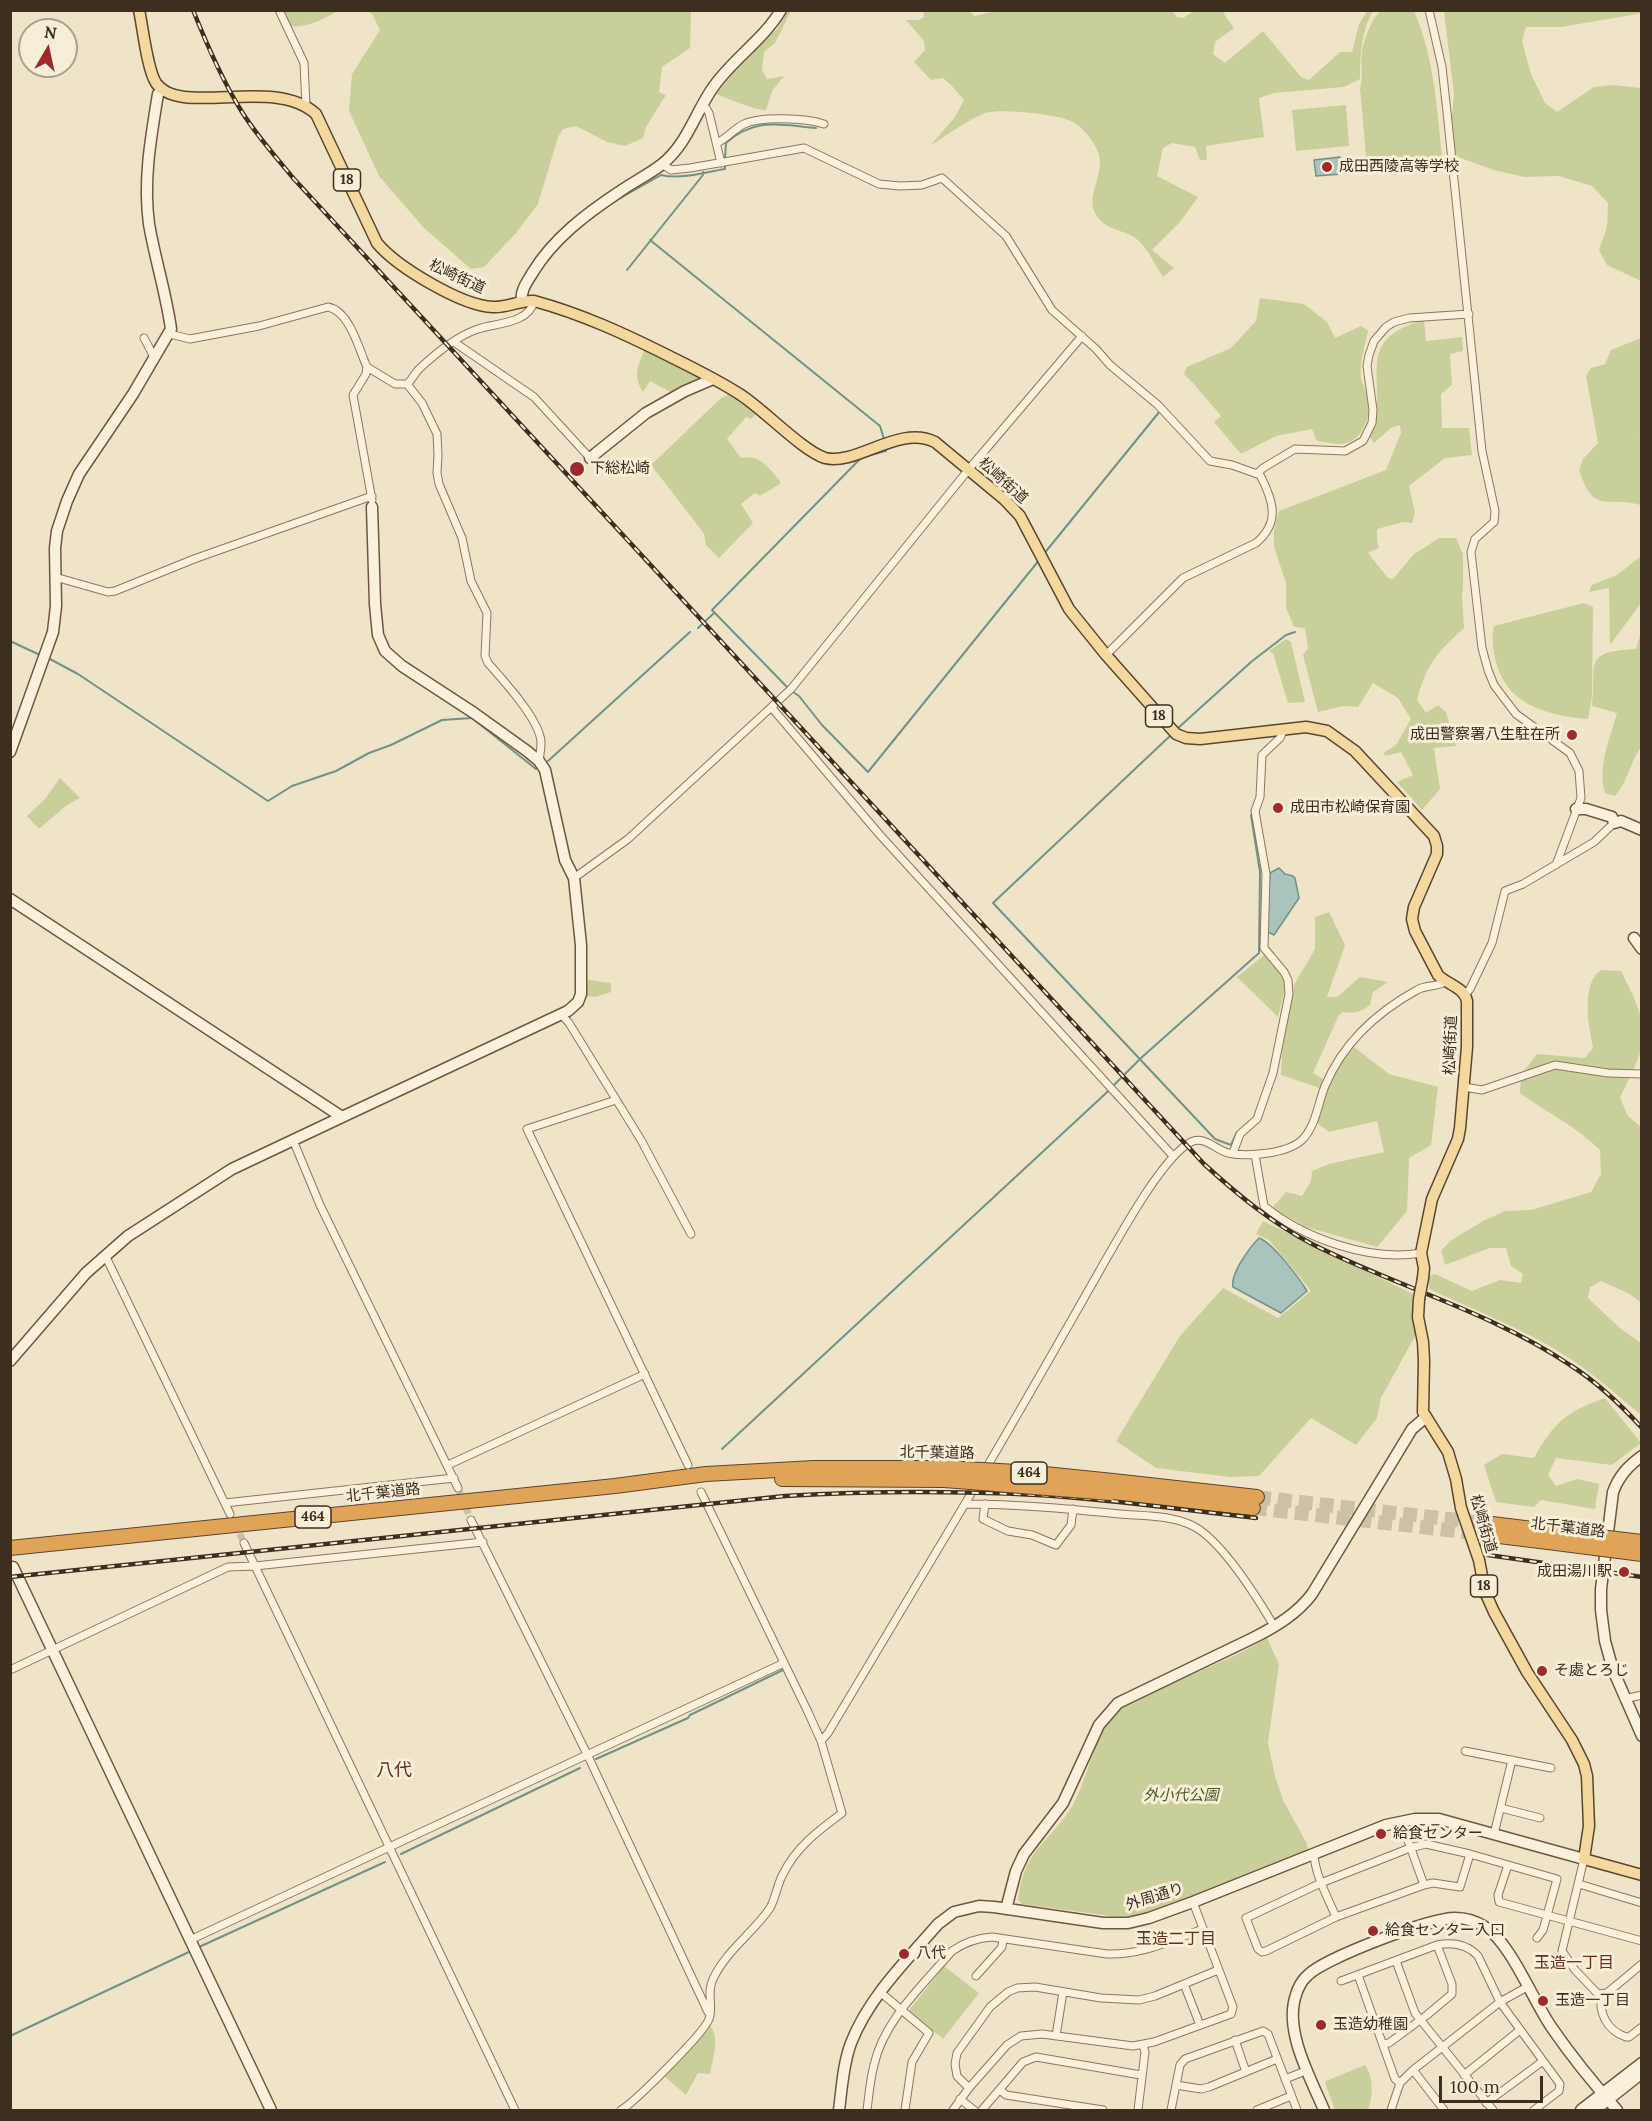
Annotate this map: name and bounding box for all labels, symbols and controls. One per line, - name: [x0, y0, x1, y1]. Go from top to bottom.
- north arrow: [18, 18, 78, 78]
- text: N: [43, 21, 58, 43]
- place label: 成田西陵高等学校: [1339, 158, 1459, 176]
- marker: 成田西陵高等学校: [1320, 160, 1334, 174]
- road number: 18: [334, 169, 360, 191]
- street label: 松崎街道: [426, 256, 488, 298]
- street label: 松崎街道: [975, 454, 1031, 508]
- marker: 下総松崎: [568, 460, 586, 478]
- place label: 下総松崎: [590, 460, 650, 478]
- road number: 18: [1146, 705, 1172, 727]
- place label: 成田警察署八生駐在所: [1410, 726, 1560, 744]
- marker: 成田警察署八生駐在所: [1565, 728, 1579, 742]
- place label: 成田市松崎保育園: [1290, 799, 1410, 817]
- marker: 成田市松崎保育園: [1271, 801, 1285, 815]
- street label: 松崎街道: [1441, 1015, 1461, 1075]
- street label: 北千葉道路: [899, 1443, 975, 1463]
- road number: 464: [1011, 1462, 1047, 1484]
- street label: 北千葉道路: [345, 1480, 421, 1506]
- street label: 松崎街道: [1466, 1493, 1500, 1555]
- road number: 464: [295, 1506, 331, 1528]
- street label: 北千葉道路: [1530, 1514, 1606, 1542]
- place label: 成田湯川駅: [1537, 1563, 1612, 1581]
- marker: 成田湯川駅: [1617, 1565, 1631, 1579]
- road number: 18: [1470, 1575, 1498, 1597]
- place label: そ處とろじ: [1554, 1662, 1629, 1680]
- marker: そ處とろじ: [1535, 1664, 1549, 1678]
- district label: 八代: [376, 1760, 412, 1782]
- park label: 外小代公園: [1144, 1787, 1218, 1805]
- place label: 給食センター: [1393, 1825, 1483, 1843]
- marker: 給食センター: [1374, 1827, 1388, 1841]
- street label: 外周通り: [1124, 1880, 1186, 1914]
- place label: 給食センター入口: [1385, 1922, 1505, 1940]
- marker: 給食センター入口: [1366, 1924, 1380, 1938]
- district label: 玉造二丁目: [1136, 1929, 1216, 1949]
- place label: 八代: [916, 1945, 946, 1963]
- marker: 八代: [897, 1947, 911, 1961]
- district label: 玉造一丁目: [1534, 1953, 1614, 1973]
- place label: 玉造一丁目: [1555, 1992, 1630, 2010]
- marker: 玉造一丁目: [1536, 1994, 1550, 2008]
- place label: 玉造幼稚園: [1333, 2016, 1408, 2034]
- marker: 玉造幼稚園: [1314, 2018, 1328, 2032]
- scale bar: [1442, 2064, 1546, 2102]
- text: 100 m: [1450, 2075, 1500, 2098]

